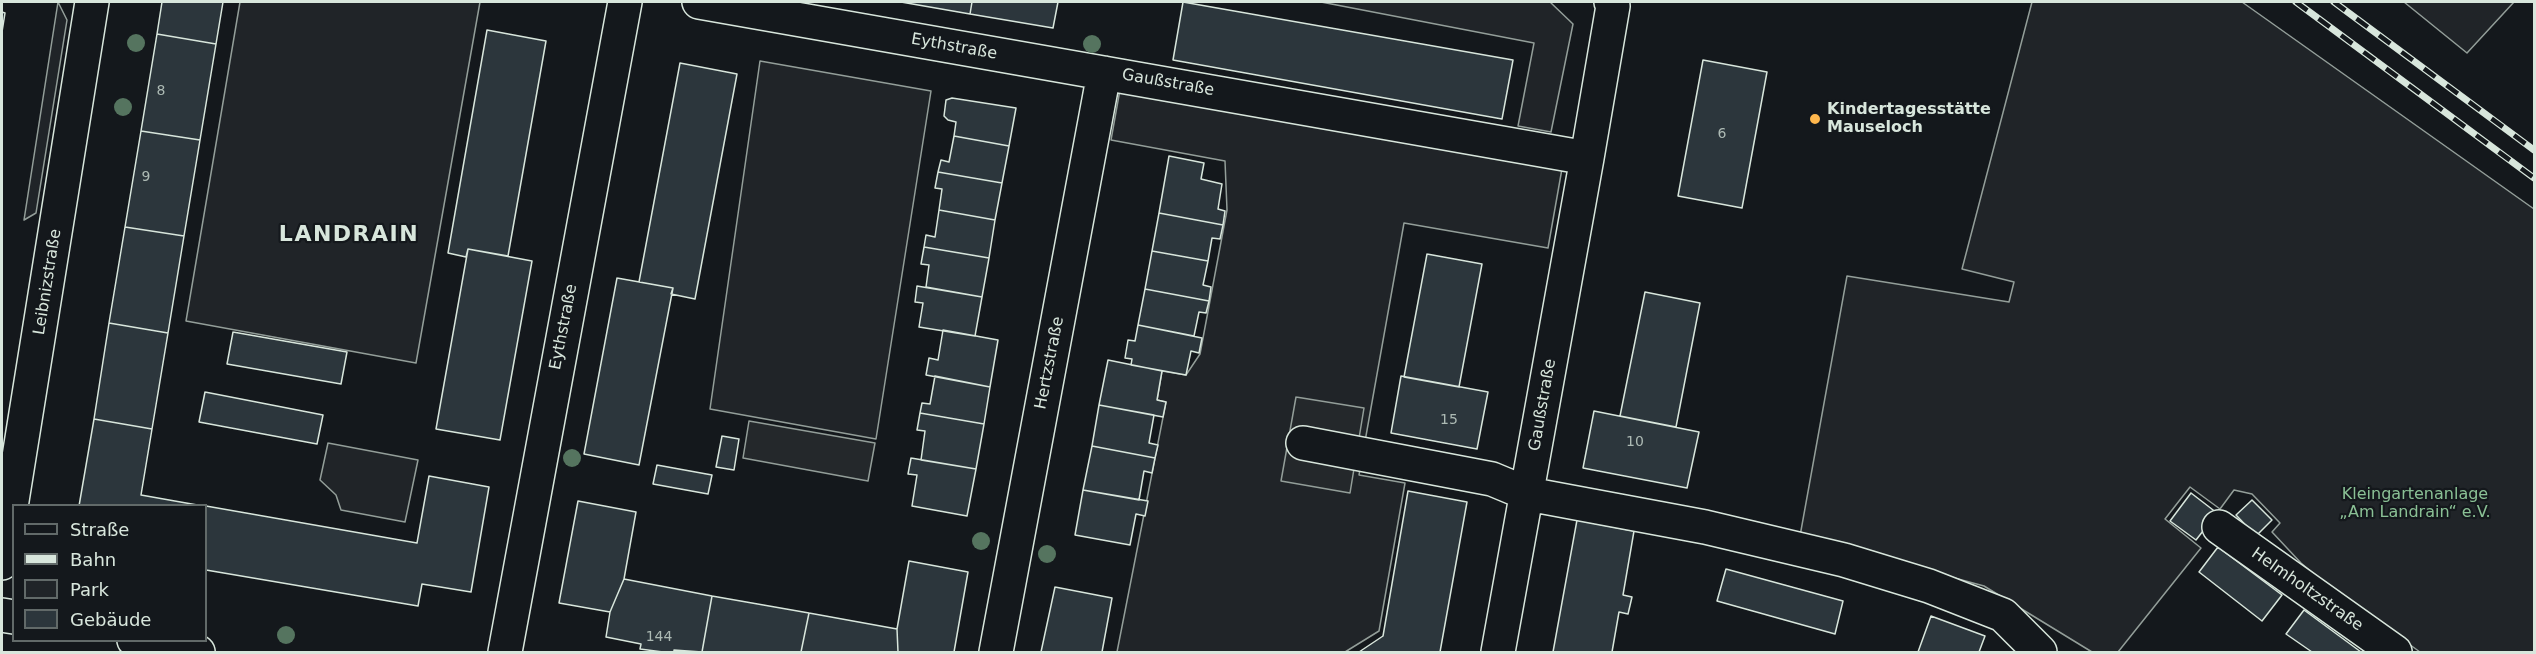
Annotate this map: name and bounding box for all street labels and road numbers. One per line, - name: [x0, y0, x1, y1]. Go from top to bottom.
- street label: Eythstraße: [910, 30, 998, 64]
- street label: Gaußstraße: [1120, 65, 1216, 101]
- street label: Leibnizstraße: [30, 228, 66, 336]
- street label: Eythstraße: [546, 283, 582, 371]
- street label: Hertzstraße: [1032, 315, 1068, 411]
- street label: Gaußstraße: [1525, 357, 1561, 453]
- street label: Helmholtzstraße: [2247, 544, 2367, 636]

